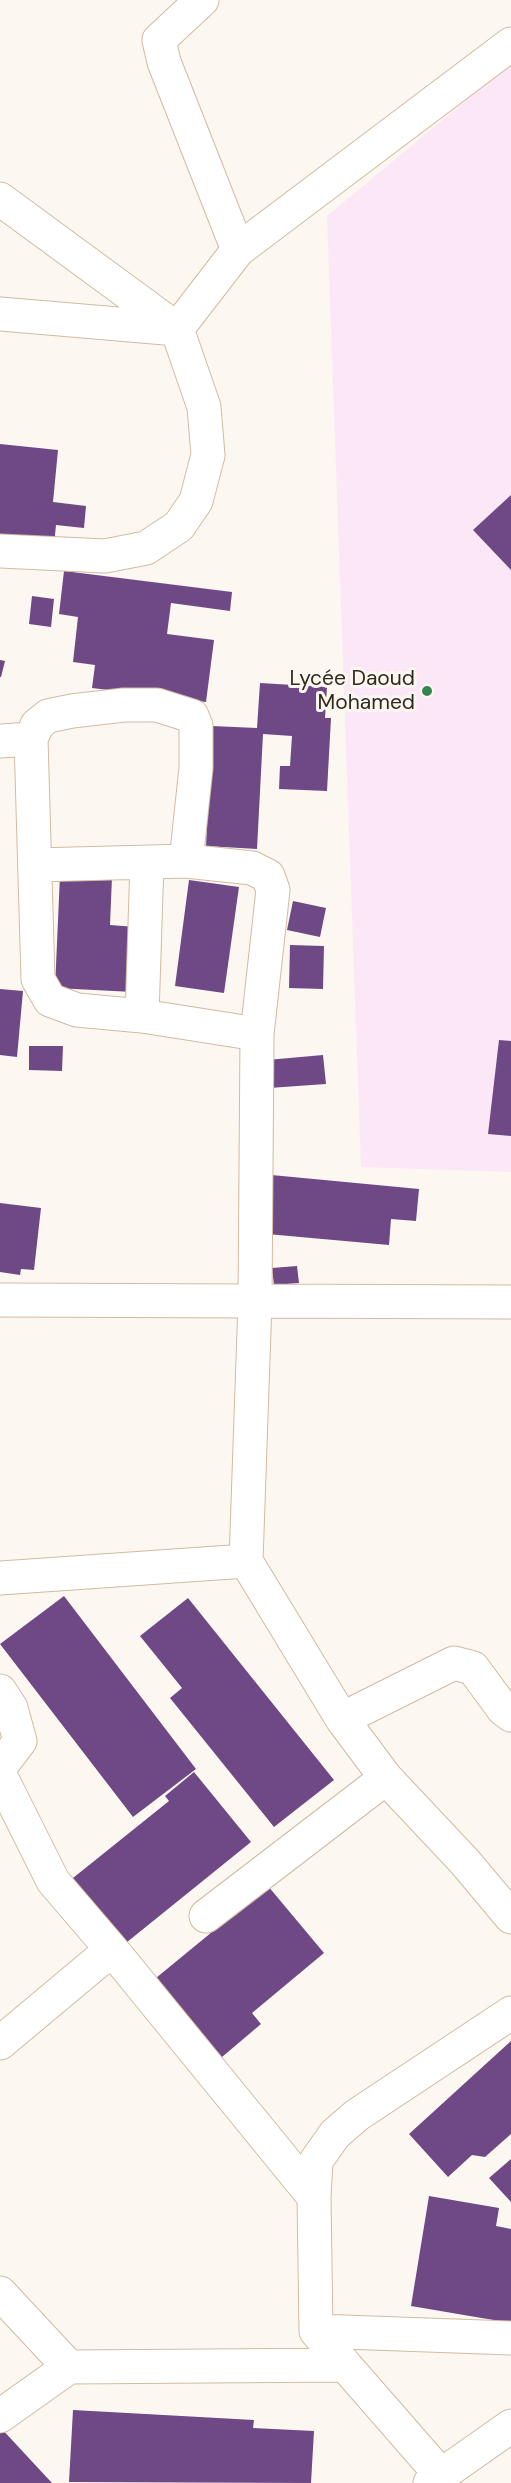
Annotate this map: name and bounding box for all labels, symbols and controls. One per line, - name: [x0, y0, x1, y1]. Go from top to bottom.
- place label: Lycée Daoud Mohamed: [290, 666, 415, 716]
- marker: Lycée Daoud Mohamed: [420, 684, 434, 698]

